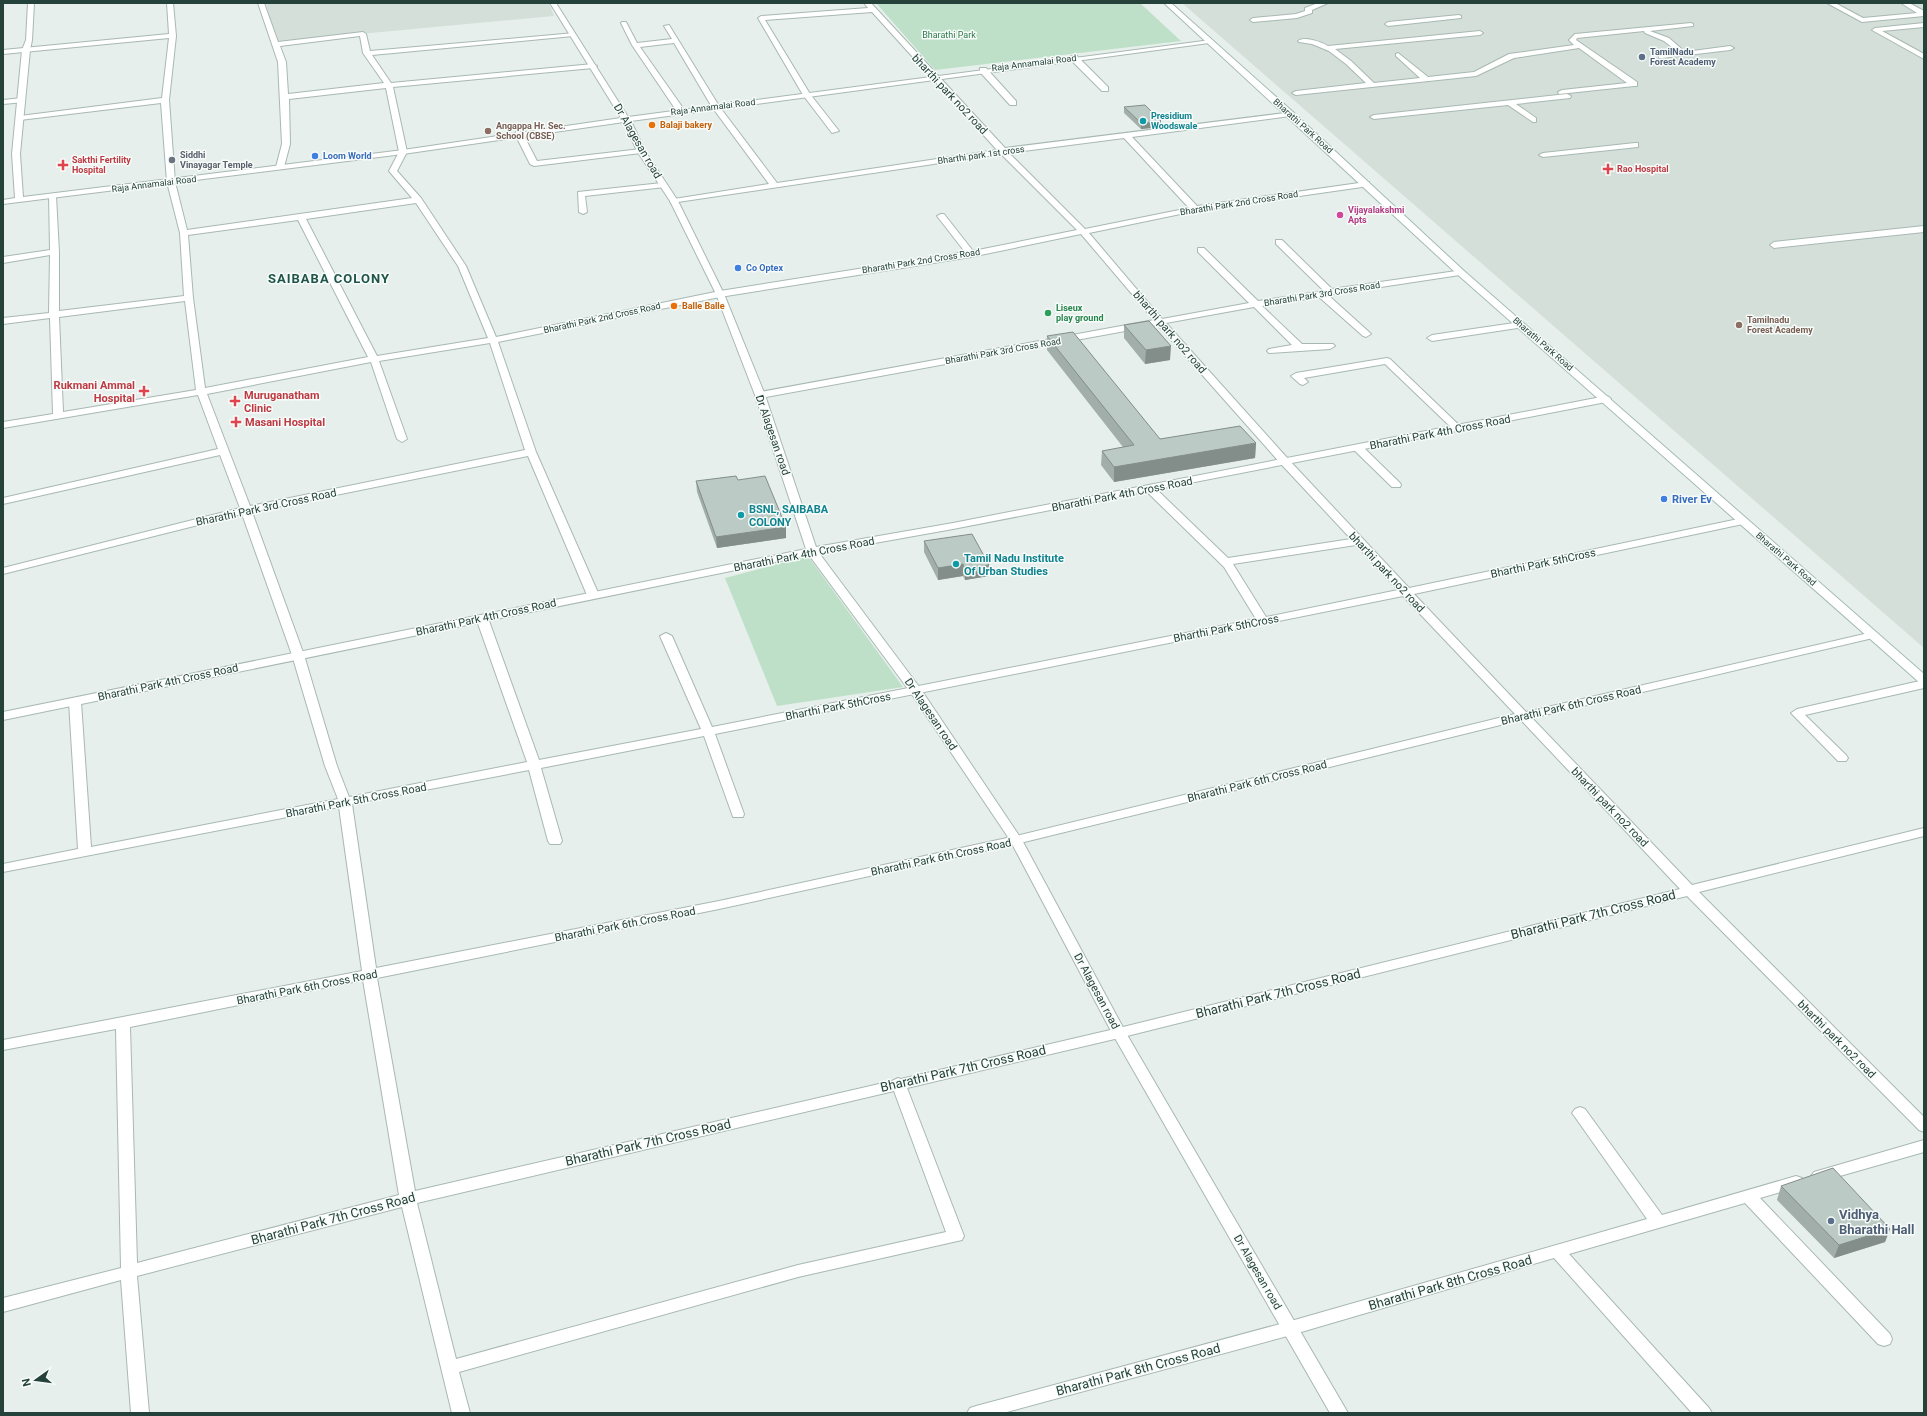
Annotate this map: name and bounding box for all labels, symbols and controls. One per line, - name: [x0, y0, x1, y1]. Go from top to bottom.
- park label: Bharathi Park: [922, 30, 976, 40]
- place label: TamilNadu Forest Academy: [1650, 47, 1716, 67]
- street label: bharthi park no2 road: [909, 52, 990, 137]
- marker: TamilNadu Forest Academy: [1637, 52, 1647, 62]
- street label: Raja Annamalai Road: [991, 53, 1077, 73]
- street label: Raja Annamalai Road: [670, 97, 756, 117]
- street label: Bharathi Park Road: [1271, 97, 1335, 155]
- street label: Dr Alagesan road: [611, 102, 664, 181]
- place label: Presidium Woodswale: [1151, 111, 1197, 131]
- marker: Presidium Woodswale: [1138, 116, 1148, 126]
- marker: Balaji bakery: [647, 120, 657, 130]
- place label: Balaji bakery: [660, 120, 713, 130]
- place label: Angappa Hr. Sec. School (CBSE): [496, 121, 566, 142]
- marker: Angappa Hr. Sec. School (CBSE): [483, 126, 493, 136]
- street label: Bharthi park 1st cross: [937, 144, 1026, 166]
- place label: Siddhi Vinayagar Temple: [180, 150, 253, 170]
- marker: Loom World: [310, 151, 320, 161]
- place label: Loom World: [323, 151, 372, 161]
- place label: Sakthi Fertility Hospital: [72, 155, 131, 175]
- marker: Siddhi Vinayagar Temple: [167, 155, 177, 165]
- marker: Sakthi Fertility Hospital: [57, 159, 69, 171]
- marker: Rao Hospital: [1602, 163, 1614, 175]
- place label: Rao Hospital: [1617, 164, 1669, 174]
- street label: Raja Annamalai Road: [111, 174, 197, 194]
- street label: Bharathi Park 2nd Cross Road: [1179, 189, 1299, 217]
- place label: Vijayalakshmi Apts: [1348, 205, 1404, 225]
- marker: Vijayalakshmi Apts: [1335, 210, 1345, 220]
- street label: Bharathi Park 2nd Cross Road: [861, 247, 981, 275]
- marker: Co Optex: [733, 263, 743, 273]
- place label: Co Optex: [746, 263, 783, 273]
- district label: SAIBABA COLONY: [268, 271, 390, 286]
- street label: Bharathi Park 3rd Cross Road: [1263, 280, 1381, 308]
- street label: bharthi park no2 road: [1130, 289, 1209, 376]
- street label: Bharathi Park 2nd Cross Road: [543, 301, 661, 335]
- marker: Balle Balle: [669, 301, 679, 311]
- place label: Balle Balle: [682, 301, 725, 311]
- place label: Liseux play ground: [1056, 303, 1104, 323]
- marker: Liseux play ground: [1043, 308, 1053, 318]
- street label: Bharathi Park Road: [1511, 315, 1575, 373]
- place label: Tamilnadu Forest Academy: [1747, 315, 1813, 335]
- marker: Tamilnadu Forest Academy: [1734, 320, 1744, 330]
- street label: Bharathi Park 3rd Cross Road: [944, 336, 1062, 366]
- place label: Rukmani Ammal Hospital: [54, 379, 135, 405]
- marker: Rukmani Ammal Hospital: [138, 385, 150, 397]
- place label: Muruganatham Clinic: [244, 389, 320, 415]
- street label: Dr Alagesan road: [753, 393, 792, 477]
- marker: Muruganatham Clinic: [229, 395, 241, 407]
- street label: Bharathi Park 4th Cross Road: [1369, 412, 1512, 453]
- marker: Masani Hospital: [230, 416, 242, 428]
- place label: Masani Hospital: [245, 416, 325, 429]
- street label: Bharathi Park 4th Cross Road: [1051, 474, 1194, 515]
- street label: Bharathi Park 3rd Cross Road: [195, 486, 338, 529]
- place label: River Ev: [1672, 493, 1712, 506]
- marker: River Ev: [1659, 494, 1669, 504]
- place label: BSNL, SAIBABA COLONY: [749, 503, 829, 529]
- marker: BSNL, SAIBABA COLONY: [736, 510, 746, 520]
- street label: bharthi park no2 road: [1346, 530, 1427, 615]
- street label: Bharathi Park Road: [1754, 530, 1818, 588]
- street label: Bharathi Park 4th Cross Road: [733, 534, 876, 575]
- street label: Bharthi Park 5thCross: [1489, 546, 1597, 581]
- place label: Tamil Nadu Institute Of Urban Studies: [964, 552, 1064, 578]
- marker: Tamil Nadu Institute Of Urban Studies: [951, 559, 961, 569]
- street label: Bharathi Park 4th Cross Road: [415, 596, 558, 639]
- street label: Bharthi Park 5thCross: [1172, 612, 1280, 645]
- street label: Bharathi Park 4th Cross Road: [97, 661, 240, 704]
- street label: Dr Alagesan road: [902, 676, 959, 753]
- street label: Bharathi Park 6th Cross Road: [1500, 683, 1642, 728]
- street label: Bharthi Park 5thCross: [784, 690, 892, 723]
- street label: Bharathi Park 6th Cross Road: [1186, 758, 1328, 805]
- street label: bharthi park no2 road: [1569, 765, 1651, 850]
- street label: Bharathi Park 5th Cross Road: [285, 780, 428, 821]
- street label: Bharathi Park 6th Cross Road: [870, 836, 1013, 879]
- street label: Bharathi Park 7th Cross Road: [1509, 887, 1677, 942]
- street label: Bharathi Park 6th Cross Road: [554, 904, 697, 945]
- street label: Dr Alagesan road: [1071, 951, 1122, 1031]
- street label: Bharathi Park 7th Cross Road: [1194, 966, 1362, 1021]
- street label: Bharathi Park 6th Cross Road: [236, 967, 379, 1008]
- street label: bharthi park no2 road: [1795, 998, 1878, 1081]
- street label: Bharathi Park 7th Cross Road: [879, 1042, 1047, 1095]
- street label: Bharathi Park 7th Cross Road: [564, 1116, 732, 1169]
- street label: Bharathi Park 7th Cross Road: [249, 1189, 417, 1248]
- place label: Vidhya Bharathi Hall: [1839, 1207, 1914, 1237]
- marker: Vidhya Bharathi Hall: [1826, 1216, 1836, 1226]
- street label: Dr Alagesan road: [1231, 1233, 1284, 1312]
- street label: Bharathi Park 8th Cross Road: [1367, 1252, 1534, 1313]
- street label: Bharathi Park 8th Cross Road: [1054, 1340, 1222, 1399]
- north arrow: [16, 1360, 56, 1400]
- text: N: [19, 1377, 34, 1388]

